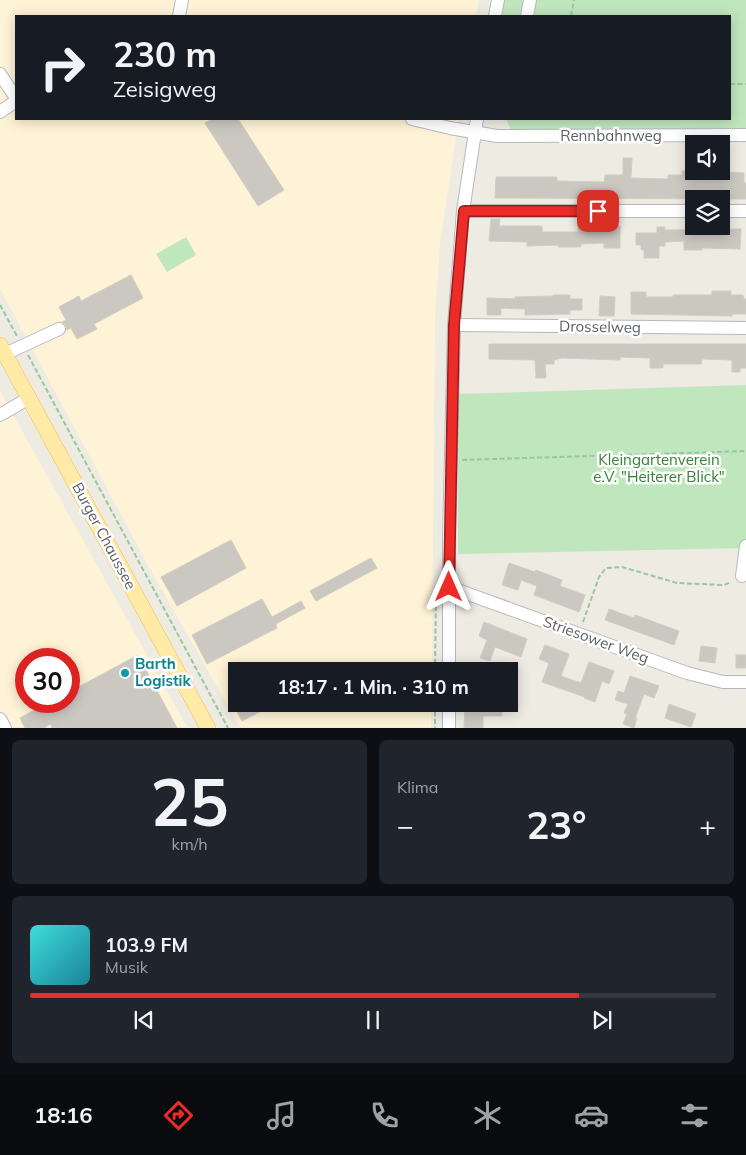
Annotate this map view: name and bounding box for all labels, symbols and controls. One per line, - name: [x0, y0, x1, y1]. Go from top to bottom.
- text: 230 m: [113, 32, 217, 76]
- icon: right: [30, 35, 95, 100]
- text: Zeisigweg: [113, 75, 217, 103]
- street label: Rennbahnweg: [560, 126, 662, 145]
- map controls: [685, 135, 730, 235]
- button: sound: [685, 135, 730, 180]
- pin: [577, 190, 619, 232]
- button: layers: [685, 190, 730, 235]
- icon: arrive: [584, 197, 612, 225]
- street label: Drosselweg: [559, 316, 641, 337]
- park label: Kleingartenverein e.V. "Heiterer Blick": [593, 450, 725, 486]
- street label: Burger Chaussee: [68, 479, 141, 593]
- position arrow: [422, 560, 474, 612]
- street label: Striesower Weg: [541, 612, 652, 667]
- speed limit sign: 30: [15, 648, 80, 713]
- place label: Barth Logistik: [135, 654, 191, 690]
- marker: Barth Logistik: [119, 667, 131, 679]
- text: 18:17 · 1 Min. · 310 m: [277, 675, 469, 699]
- text: 25: [150, 761, 229, 842]
- text: Klima: [397, 777, 438, 797]
- text: 23°: [526, 801, 587, 849]
- text: −: [397, 808, 414, 843]
- text: +: [699, 808, 716, 843]
- text: km/h: [171, 834, 208, 854]
- text: 103.9 FM: [105, 933, 188, 957]
- text: Musik: [105, 957, 148, 977]
- icon: previous: [130, 1006, 158, 1034]
- icon: pause: [359, 1006, 387, 1034]
- icon: next: [588, 1006, 616, 1034]
- icon: directions: [161, 1098, 196, 1133]
- icon: music: [264, 1098, 299, 1133]
- icon: phone: [367, 1098, 402, 1133]
- icon: climate: [470, 1098, 505, 1133]
- icon: car: [574, 1098, 609, 1133]
- icon: filters: [677, 1098, 712, 1133]
- text: 18:16: [34, 1101, 92, 1129]

